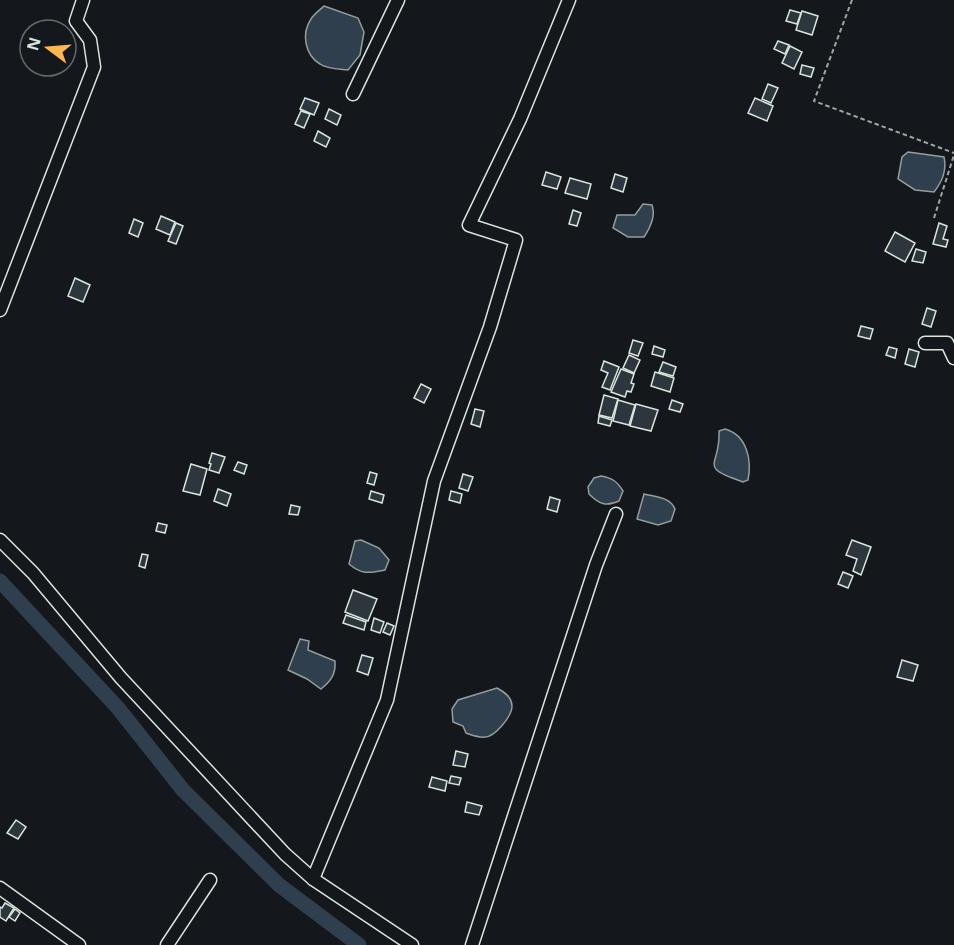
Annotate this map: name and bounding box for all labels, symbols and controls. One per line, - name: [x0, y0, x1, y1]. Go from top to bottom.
- north arrow: [18, 18, 78, 78]
- text: N: [21, 35, 46, 53]

